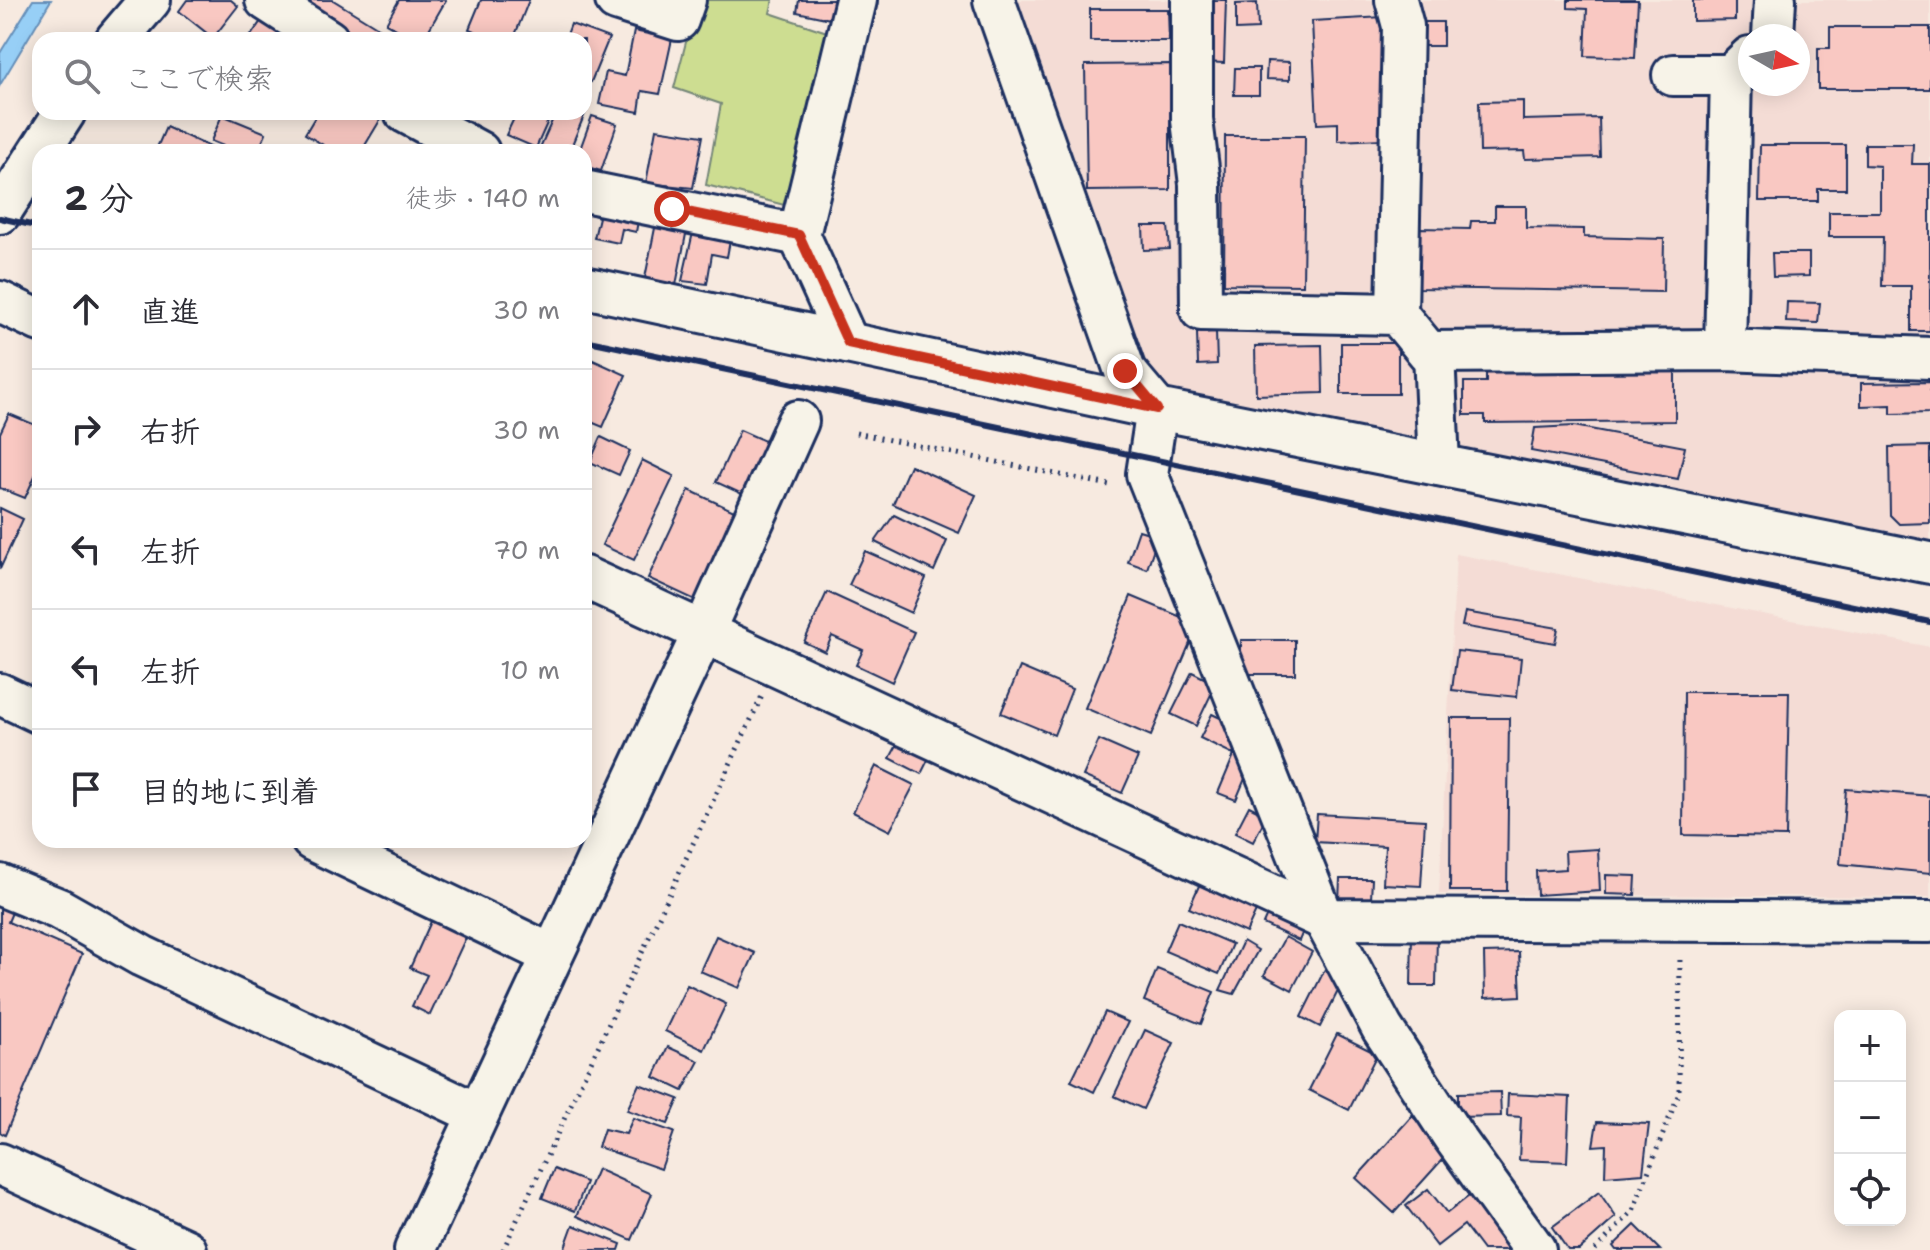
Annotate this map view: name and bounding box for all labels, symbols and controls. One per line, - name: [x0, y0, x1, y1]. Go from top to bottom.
- north arrow: [1738, 24, 1810, 96]
- search box: [32, 32, 592, 120]
- icon: search: [60, 54, 104, 98]
- text: ここで検索: [124, 58, 274, 99]
- text: 2 分: [64, 175, 134, 221]
- text: 徒歩 · 140 m: [406, 180, 560, 215]
- route start: [654, 191, 690, 227]
- icon: ahead: [64, 287, 108, 331]
- text: 直進: [140, 291, 200, 332]
- text: 30 m: [493, 292, 560, 327]
- route end: [1107, 353, 1143, 389]
- icon: right: [64, 407, 108, 451]
- text: 右折: [140, 411, 200, 452]
- text: 30 m: [493, 412, 560, 447]
- icon: left: [64, 527, 108, 571]
- text: 左折: [140, 531, 200, 572]
- text: 70 m: [493, 532, 560, 567]
- icon: left: [64, 647, 108, 691]
- text: 左折: [140, 651, 200, 692]
- text: 10 m: [500, 652, 560, 687]
- icon: arrive: [64, 767, 108, 811]
- text: 目的地に到着: [140, 771, 320, 812]
- map controls: [1834, 1010, 1906, 1226]
- button: +: [1834, 1010, 1906, 1082]
- button: −: [1834, 1082, 1906, 1154]
- button: locate: [1834, 1154, 1906, 1226]

